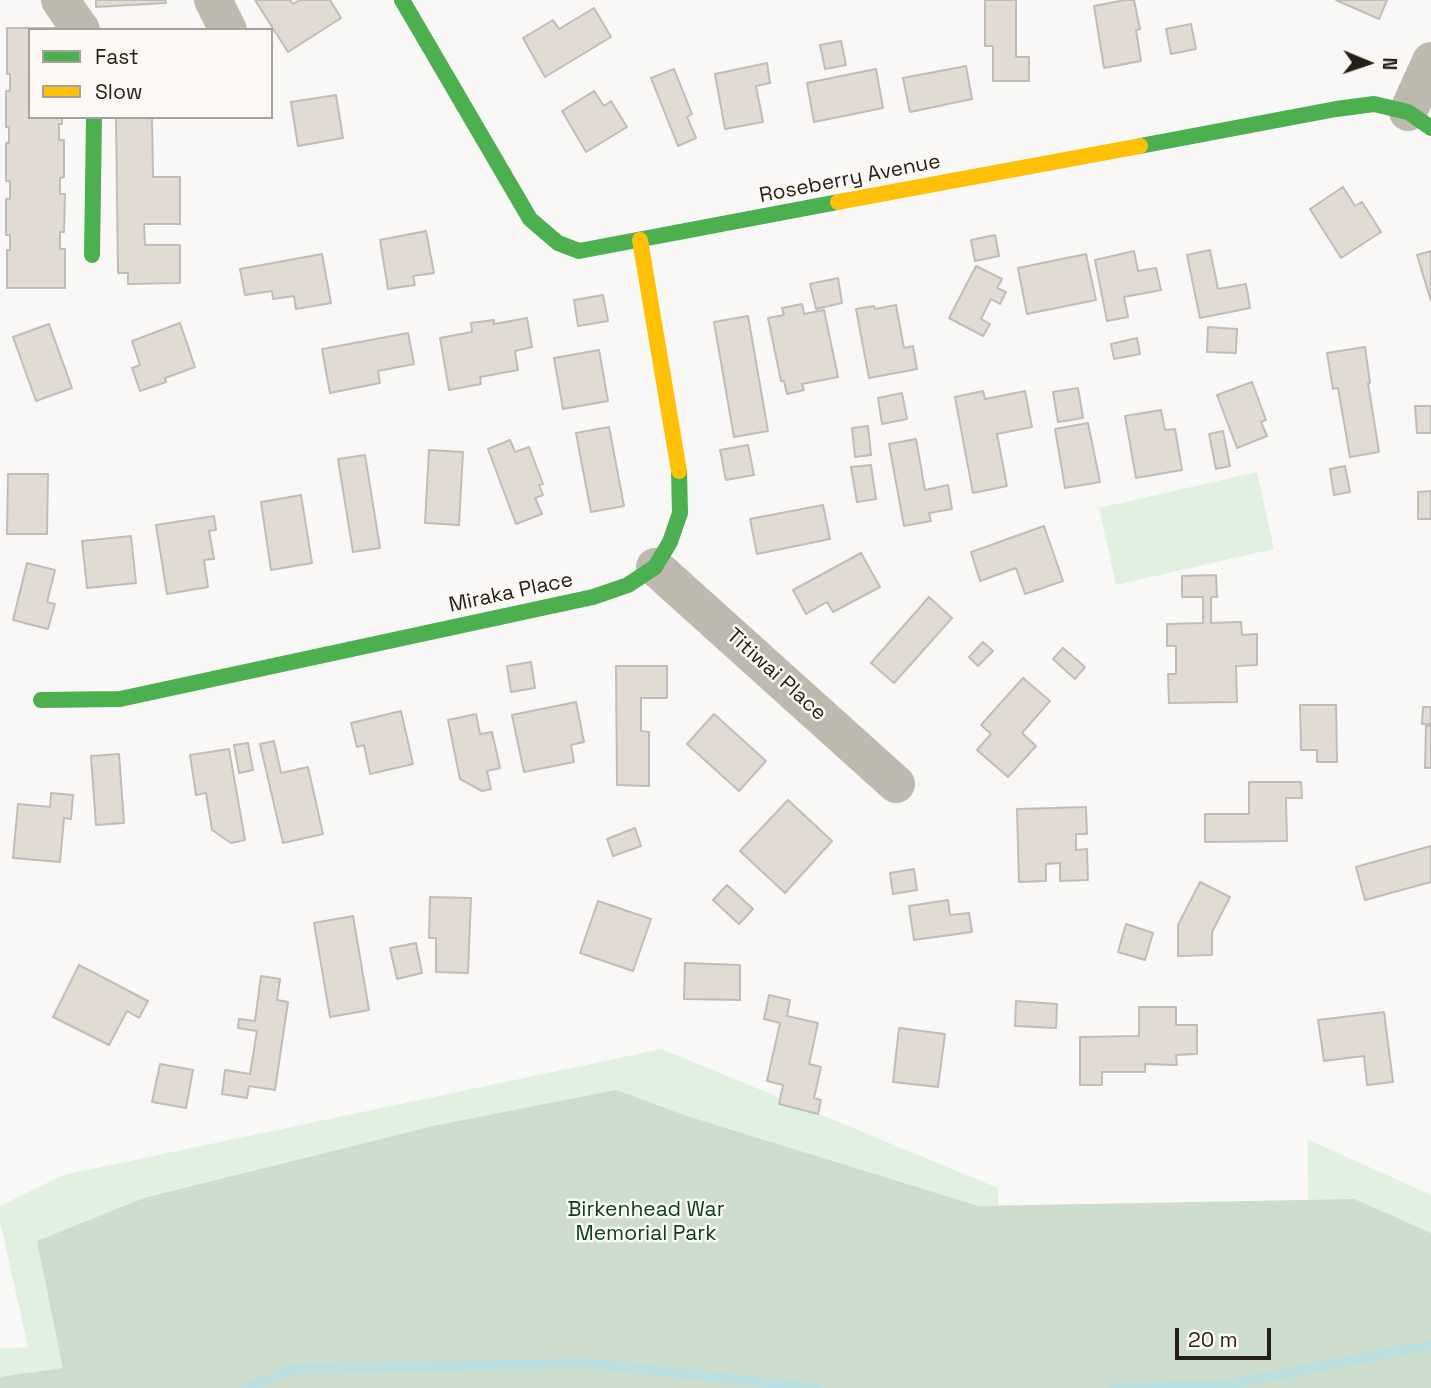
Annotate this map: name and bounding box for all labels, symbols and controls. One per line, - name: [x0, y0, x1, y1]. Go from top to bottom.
- legend: [28, 28, 273, 119]
- north arrow: [1333, 28, 1403, 98]
- text: Fast: [95, 43, 139, 70]
- text: N: [1377, 57, 1402, 71]
- text: Slow: [95, 78, 143, 105]
- street label: Roseberry Avenue: [757, 149, 943, 209]
- street label: Miraka Place: [447, 568, 575, 618]
- street label: Titiwai Place: [721, 624, 831, 726]
- park label: Birkenhead War Memorial Park: [567, 1197, 725, 1247]
- scale bar: [1179, 1314, 1275, 1358]
- text: 20 m: [1188, 1326, 1238, 1353]

